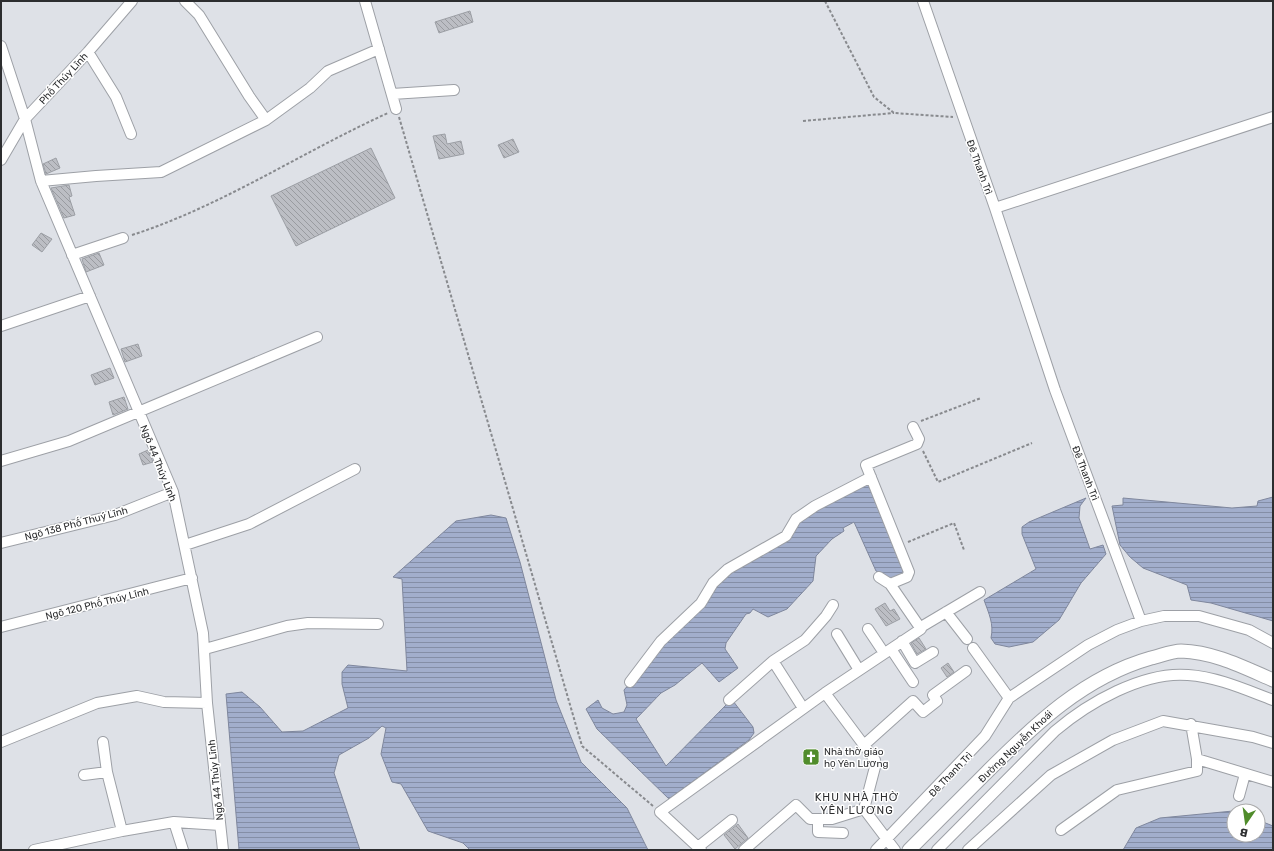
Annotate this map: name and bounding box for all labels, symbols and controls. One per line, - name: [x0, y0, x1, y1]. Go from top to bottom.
- street label: Phố Thúy Lĩnh: [36, 50, 91, 107]
- street label: Đê Thanh Trì: [964, 138, 995, 196]
- street label: Ngõ 44 Thúy Lĩnh: [137, 423, 179, 503]
- street label: Đê Thanh Trì: [1069, 444, 1101, 502]
- street label: Ngõ 138 Phố Thuý Lĩnh: [23, 503, 129, 544]
- street label: Ngõ 120 Phố Thúy Lĩnh: [44, 584, 150, 623]
- street label: Đường Nguyễn Khoái: [976, 708, 1055, 785]
- street label: Ngõ 44 Thúy Lĩnh: [206, 739, 226, 821]
- place label: Nhà thờ giáo họ Yên Lương: [824, 746, 888, 770]
- church icon: Nhà thờ giáo họ Yên Lương: [801, 747, 821, 767]
- street label: Đê Thanh Trì: [926, 750, 975, 800]
- district label: KHU NHÀ THỜ YÊN LƯƠNG: [815, 791, 899, 817]
- north arrow: [1226, 803, 1266, 843]
- text: B: [1238, 825, 1249, 839]

